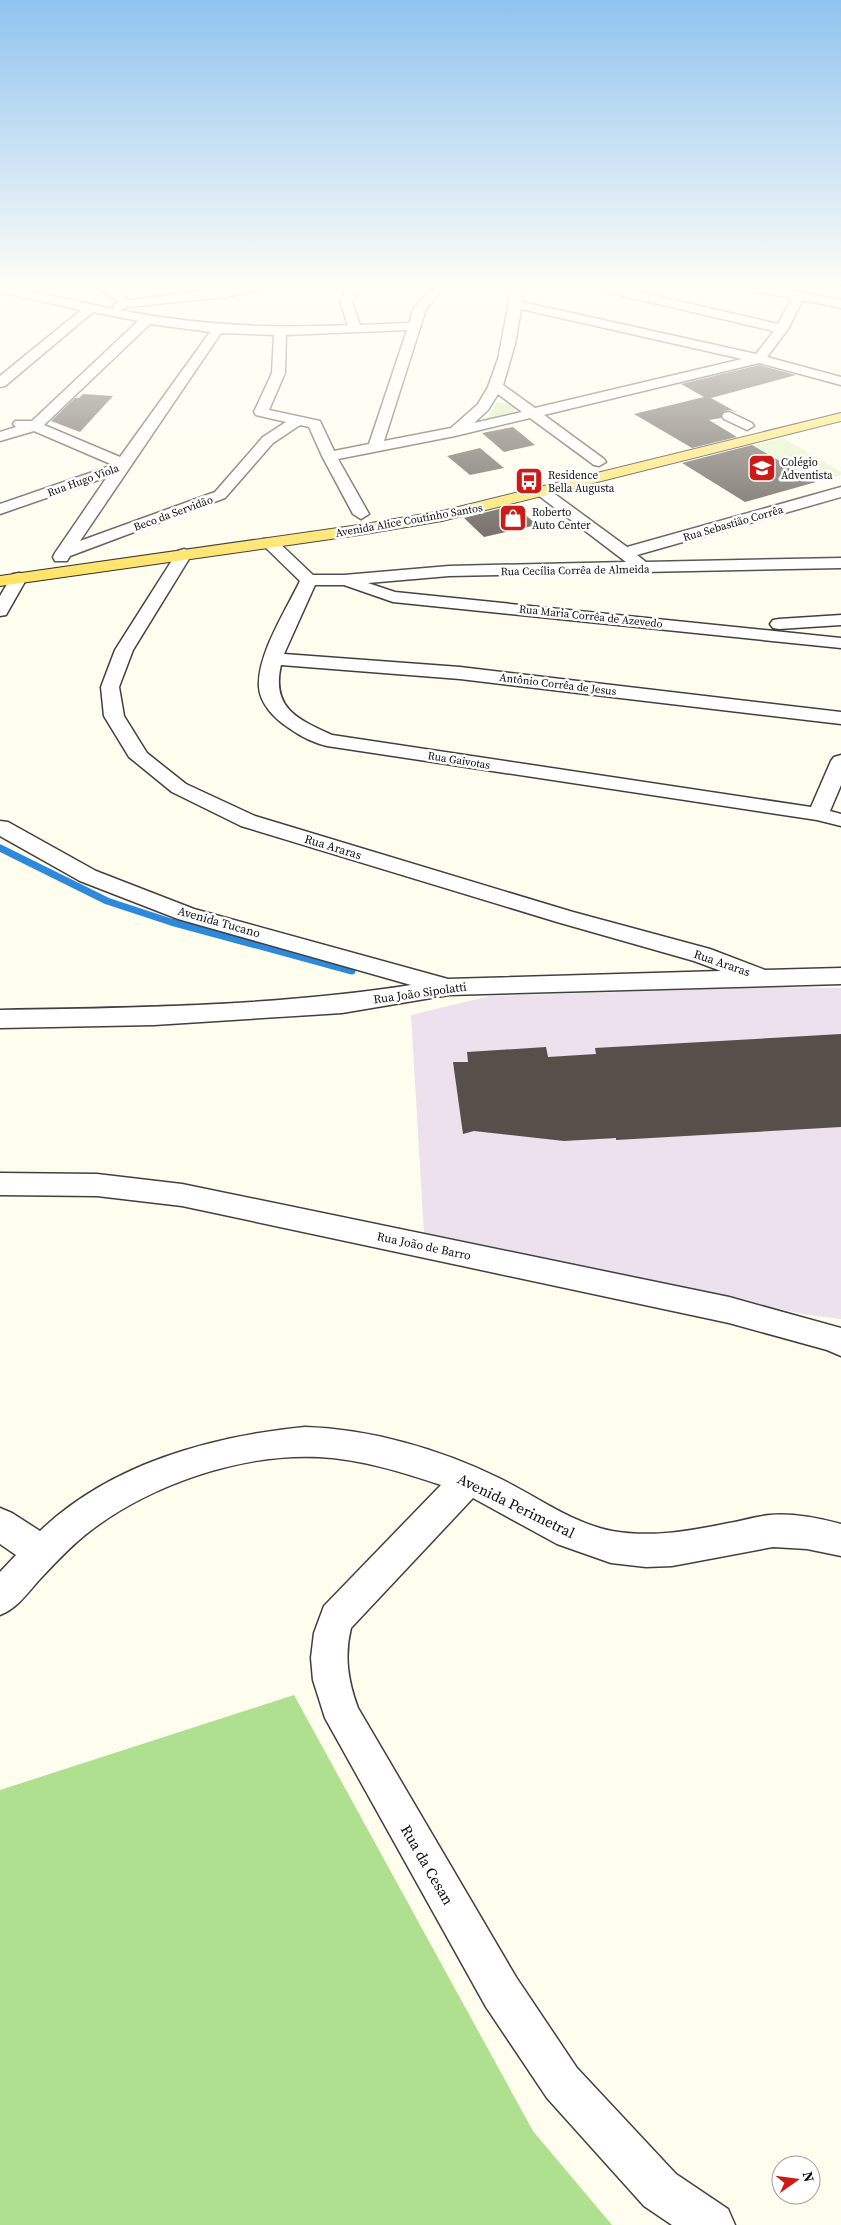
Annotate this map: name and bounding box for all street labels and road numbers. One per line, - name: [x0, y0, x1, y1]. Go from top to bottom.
- street label: Rua Hugo Viola: [45, 460, 121, 500]
- street label: Beco da Servidão: [131, 492, 215, 535]
- street label: Avenida Alice Coutinho Santos: [334, 500, 484, 541]
- street label: Rua Sebastião Corrêa: [681, 502, 785, 545]
- street label: Rua Cecília Corrêa de Almeida: [500, 562, 650, 579]
- street label: Rua Maria Corrêa de Azevedo: [518, 601, 663, 631]
- street label: Antônio Corrêa de Jesus: [499, 670, 618, 699]
- street label: Rua Gaivotas: [427, 748, 491, 773]
- street label: Rua Araras: [303, 831, 363, 863]
- street label: Avenida Tucano: [176, 903, 262, 942]
- street label: Rua Araras: [692, 946, 752, 980]
- street label: Rua João Sipolatti: [372, 978, 468, 1007]
- street label: Rua João de Barro: [375, 1228, 473, 1264]
- street label: Avenida Perimetral: [454, 1468, 579, 1543]
- street label: Rua da Cesan: [396, 1821, 459, 1909]

